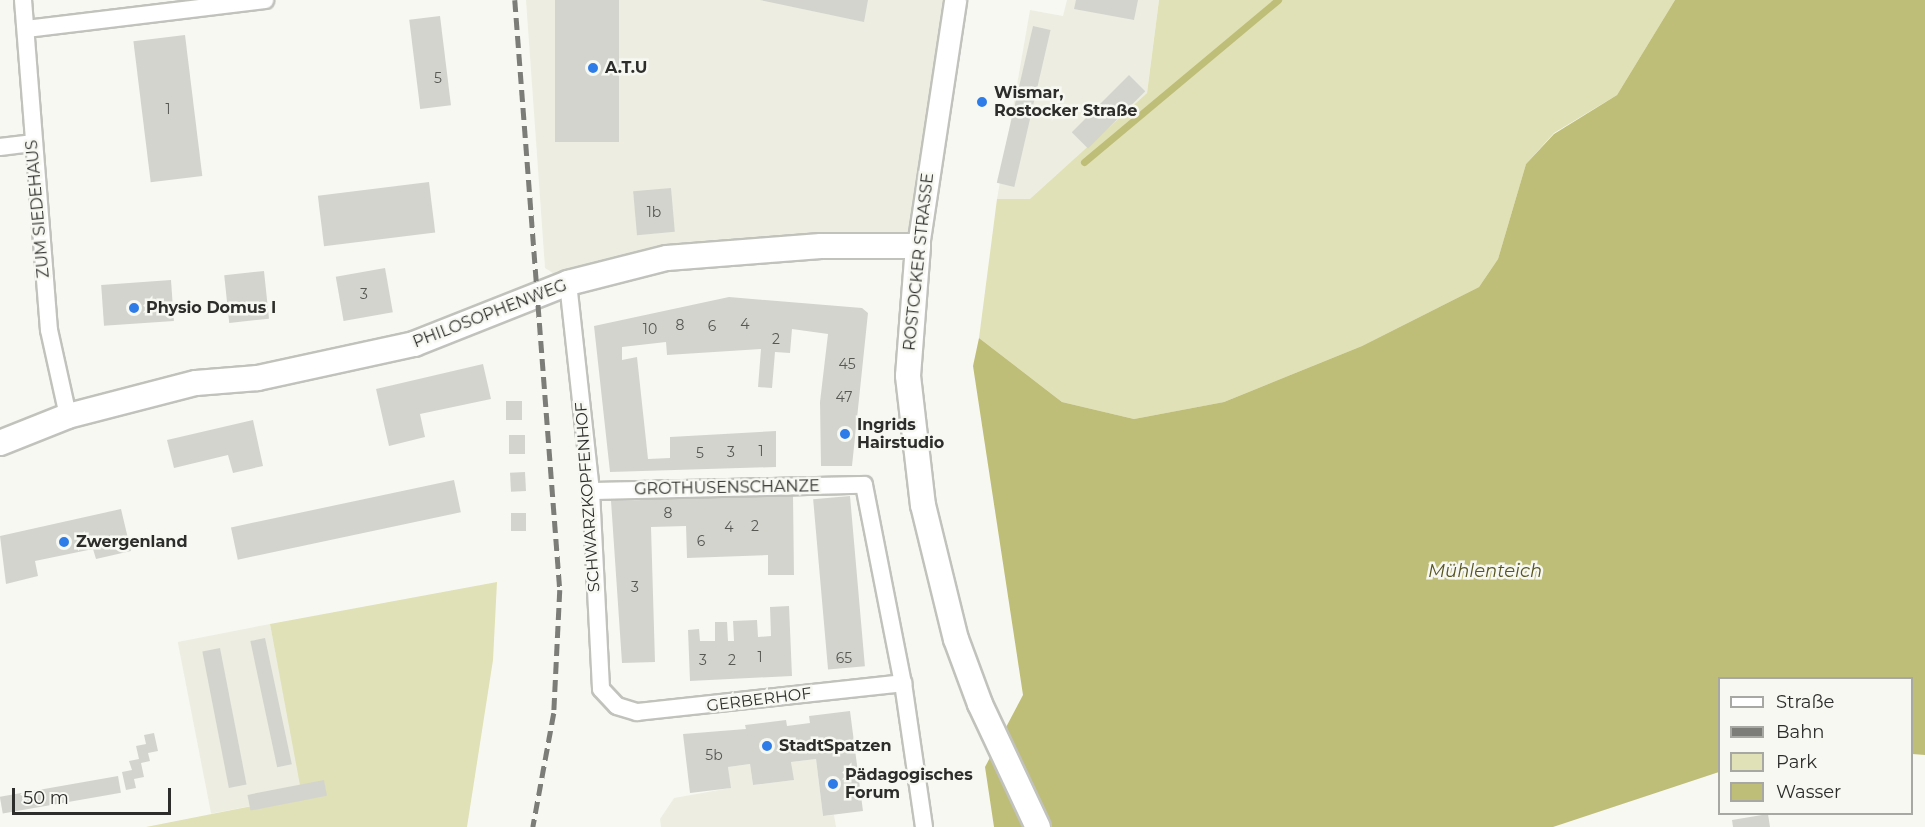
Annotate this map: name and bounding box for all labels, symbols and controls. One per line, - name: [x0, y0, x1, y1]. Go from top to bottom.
- place label: A.T.U: [605, 58, 647, 78]
- marker: A.T.U: [586, 61, 600, 75]
- house number: 5: [434, 70, 442, 86]
- place label: Wismar, Rostocker Straße: [994, 83, 1137, 121]
- marker: Wismar, Rostocker Straße: [975, 95, 989, 109]
- house number: 1: [165, 101, 171, 117]
- street label: ZUM SIEDEHAUS: [22, 139, 54, 279]
- street label: ROSTOCKER STRASSE: [900, 172, 938, 352]
- house number: 1b: [647, 204, 661, 220]
- street label: PHILOSOPHENWEG: [410, 276, 570, 352]
- house number: 3: [360, 286, 368, 302]
- place label: Physio Domus I: [146, 298, 276, 318]
- marker: Physio Domus I: [127, 301, 141, 315]
- house number: 4: [740, 316, 750, 332]
- house number: 8: [676, 317, 684, 333]
- house number: 6: [708, 318, 716, 334]
- house number: 10: [643, 321, 657, 337]
- house number: 2: [772, 331, 780, 347]
- house number: 45: [838, 356, 856, 372]
- house number: 47: [836, 389, 852, 405]
- street label: SCHWARZKOPFENHOF: [572, 401, 604, 593]
- place label: Ingrids Hairstudio: [857, 415, 944, 453]
- marker: Ingrids Hairstudio: [838, 427, 852, 441]
- house number: 1: [758, 443, 764, 459]
- house number: 3: [727, 444, 735, 460]
- house number: 5: [696, 445, 704, 461]
- street label: GROTHUSENSCHANZE: [634, 477, 820, 499]
- house number: 8: [664, 505, 672, 521]
- house number: 2: [751, 518, 759, 534]
- house number: 4: [724, 519, 734, 535]
- place label: Zwergenland: [76, 532, 187, 552]
- house number: 6: [697, 533, 705, 549]
- marker: Zwergenland: [57, 535, 71, 549]
- water label: Mühlenteich: [1428, 560, 1542, 582]
- house number: 3: [631, 579, 639, 595]
- house number: 1: [757, 649, 763, 665]
- house number: 65: [836, 650, 852, 666]
- house number: 3: [699, 652, 707, 668]
- house number: 2: [728, 652, 736, 668]
- legend: [1718, 677, 1913, 815]
- street label: GERBERHOF: [705, 684, 813, 716]
- text: Straße: [1776, 691, 1834, 713]
- text: Bahn: [1776, 721, 1825, 743]
- place label: StadtSpatzen: [779, 736, 892, 756]
- marker: StadtSpatzen: [760, 739, 774, 753]
- house number: 5b: [705, 747, 723, 763]
- text: Park: [1776, 751, 1817, 773]
- place label: Pädagogisches Forum: [845, 765, 973, 803]
- scale bar: [15, 776, 174, 814]
- marker: Pädagogisches Forum: [826, 777, 840, 791]
- text: Wasser: [1776, 781, 1841, 803]
- text: 50 m: [23, 787, 69, 809]

